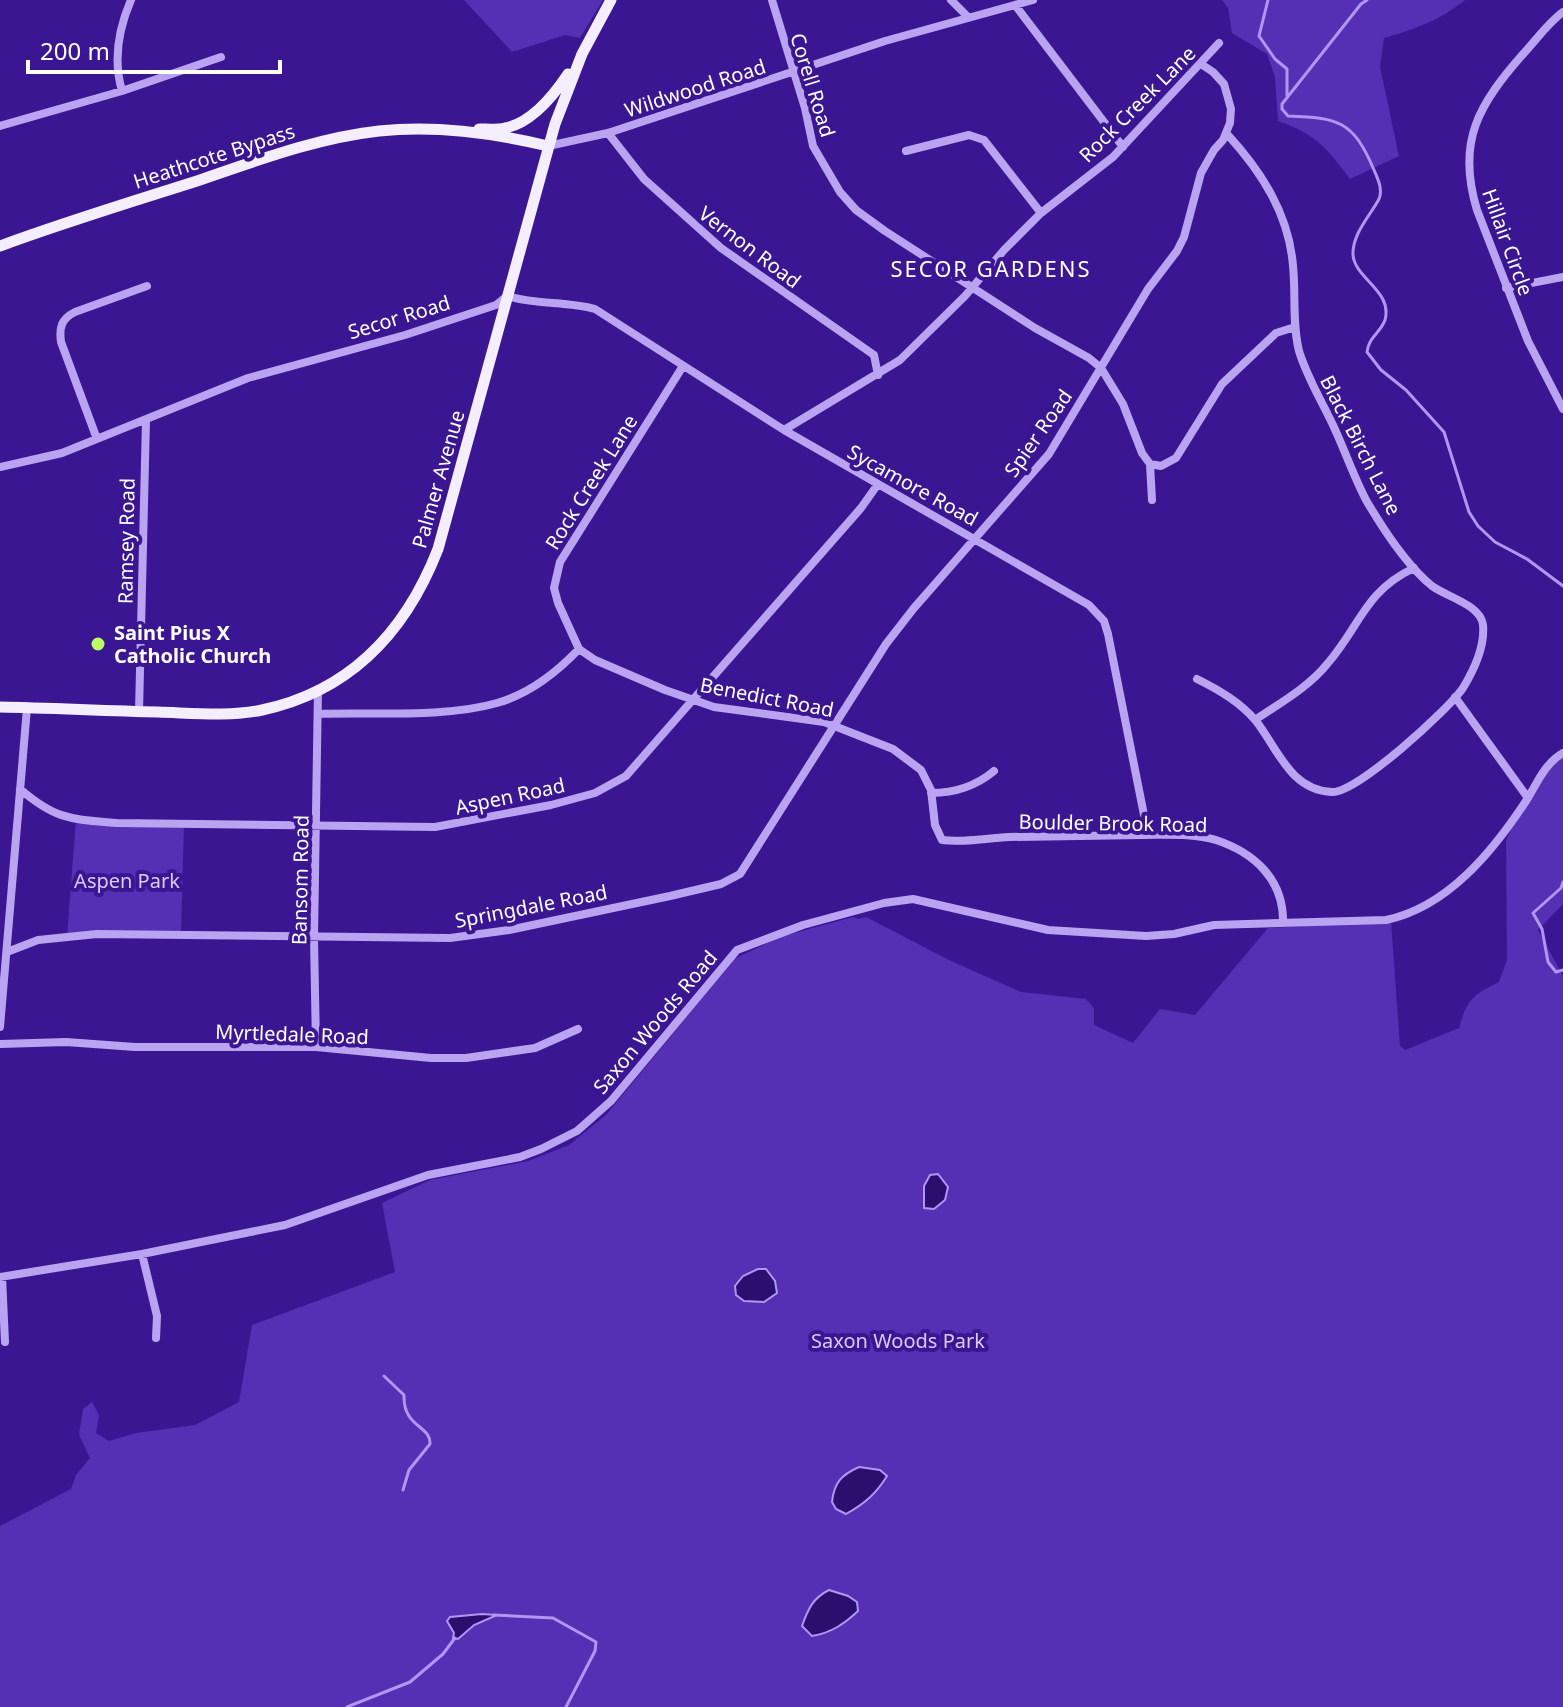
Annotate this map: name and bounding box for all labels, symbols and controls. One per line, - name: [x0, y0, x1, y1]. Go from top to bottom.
- scale bar: [28, 24, 280, 74]
- street label: Corell Road: [784, 30, 842, 140]
- text: 200 m: [40, 34, 110, 67]
- street label: Rock Creek Lane: [1073, 40, 1201, 168]
- street label: Wildwood Road: [621, 52, 769, 124]
- street label: Heathcote Bypass: [130, 117, 298, 195]
- street label: Hillair Circle: [1476, 185, 1540, 299]
- street label: Vernon Road: [693, 200, 807, 294]
- district label: SECOR GARDENS: [890, 253, 1092, 283]
- street label: Secor Road: [345, 289, 453, 345]
- street label: Black Birch Lane: [1314, 371, 1408, 519]
- street label: Spier Road: [998, 384, 1078, 482]
- street label: Palmer Avenue: [405, 407, 471, 551]
- street label: Rock Creek Lane: [539, 409, 643, 555]
- street label: Sycamore Road: [843, 438, 983, 532]
- street label: Ramsey Road: [111, 478, 141, 604]
- place label: Saint Pius X Catholic Church: [114, 619, 271, 669]
- marker: Saint Pius X Catholic Church: [89, 635, 107, 653]
- street label: Benedict Road: [698, 671, 836, 723]
- street label: Aspen Road: [453, 771, 567, 821]
- street label: Boulder Brook Road: [1018, 808, 1208, 838]
- street label: Bansom Road: [285, 815, 315, 945]
- park label: Aspen Park: [74, 867, 180, 894]
- street label: Springdale Road: [453, 878, 609, 934]
- street label: Saxon Woods Road: [587, 945, 723, 1099]
- street label: Myrtledale Road: [215, 1018, 369, 1050]
- park label: Saxon Woods Park: [811, 1327, 985, 1354]

